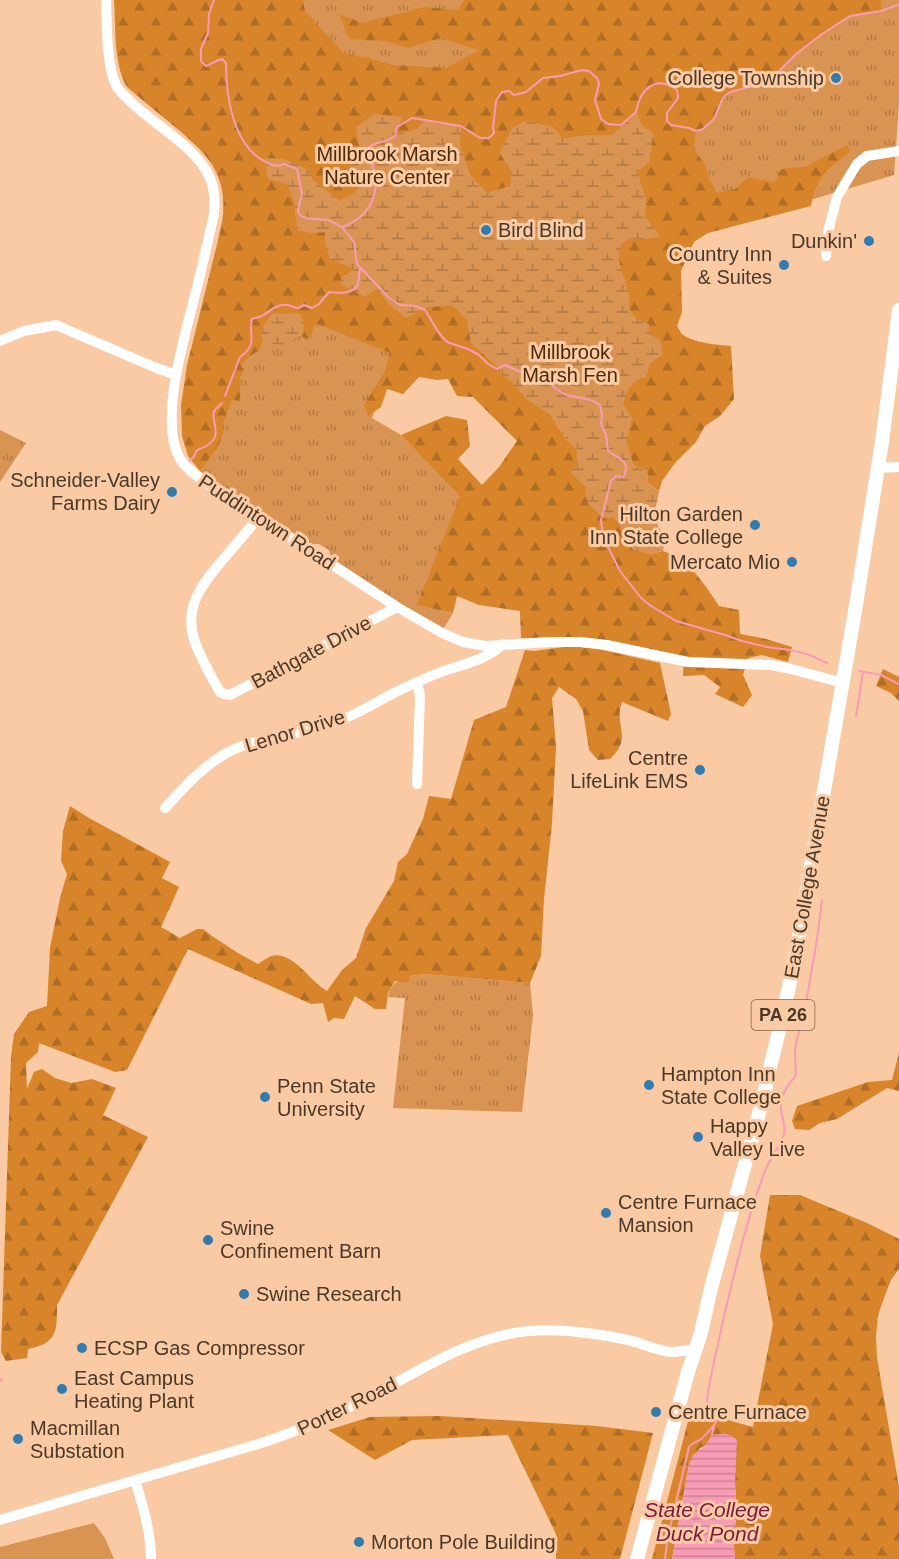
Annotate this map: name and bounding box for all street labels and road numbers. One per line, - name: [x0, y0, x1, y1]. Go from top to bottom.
- street label: Puddintown Road: [195, 470, 339, 574]
- street label: Bathgate Drive: [247, 611, 375, 693]
- street label: Lenor Drive: [242, 705, 348, 757]
- street label: East College Avenue: [780, 794, 834, 980]
- road number: PA 26: [752, 1000, 814, 1030]
- street label: Porter Road: [294, 1372, 400, 1440]

